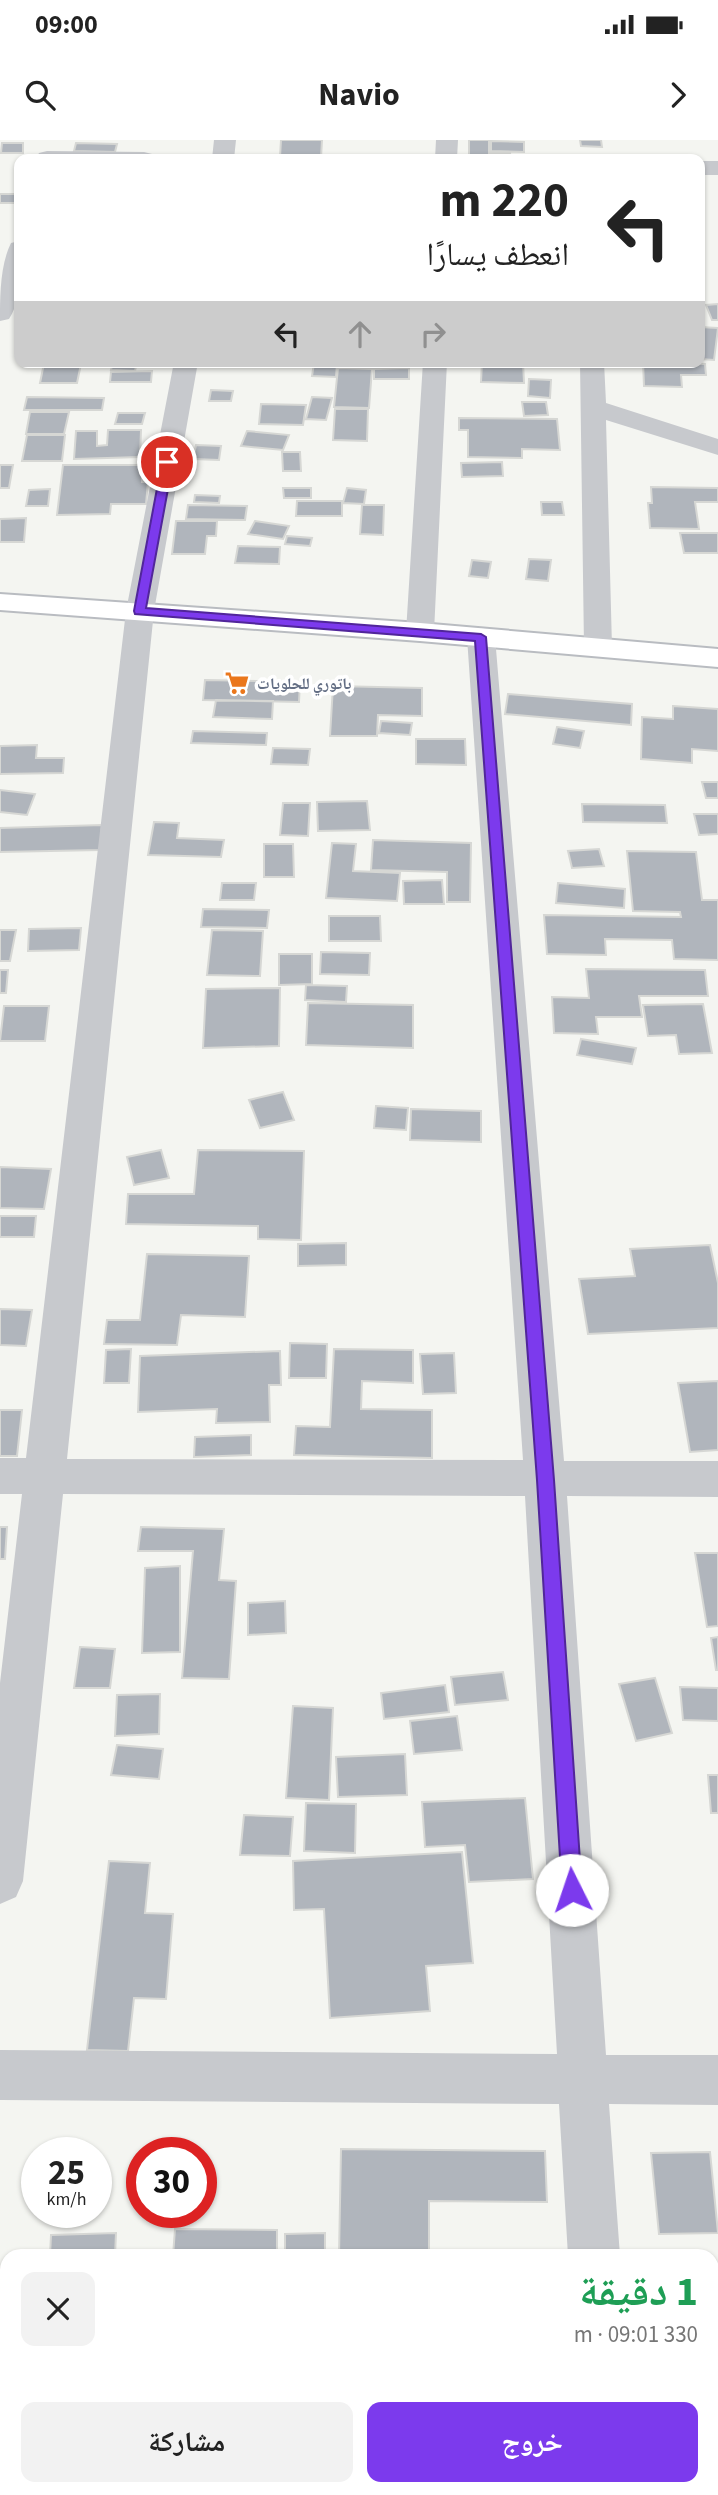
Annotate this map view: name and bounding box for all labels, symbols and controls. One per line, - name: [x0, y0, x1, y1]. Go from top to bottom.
- text: 09:00: [35, 6, 98, 43]
- text: Navio: [318, 72, 400, 118]
- icon: search: [21, 76, 59, 114]
- icon: forward: [659, 76, 697, 114]
- text: 220 m: [440, 166, 569, 236]
- icon: left: [593, 182, 684, 273]
- text: انعطف يسارًا: [426, 232, 569, 278]
- icon: left: [268, 315, 306, 353]
- icon: ahead: [341, 315, 379, 353]
- icon: right: [414, 315, 452, 353]
- pin: [137, 432, 197, 492]
- icon: arrive: [148, 443, 186, 481]
- supermarket icon: باتوري للحلويات: [223, 669, 251, 697]
- place label: باتوري للحلويات: [257, 673, 351, 696]
- position arrow: [535, 1853, 609, 1927]
- speed limit sign: 30: [126, 2137, 217, 2228]
- text: 25: [48, 2148, 85, 2198]
- text: km/h: [47, 2187, 86, 2212]
- text: 1 دقيقة: [579, 2262, 698, 2322]
- button: close: [21, 2272, 95, 2346]
- text: 330 m · 09:01: [574, 2318, 698, 2351]
- button: مشاركة: [21, 2402, 353, 2482]
- button: خروج: [367, 2402, 698, 2482]

